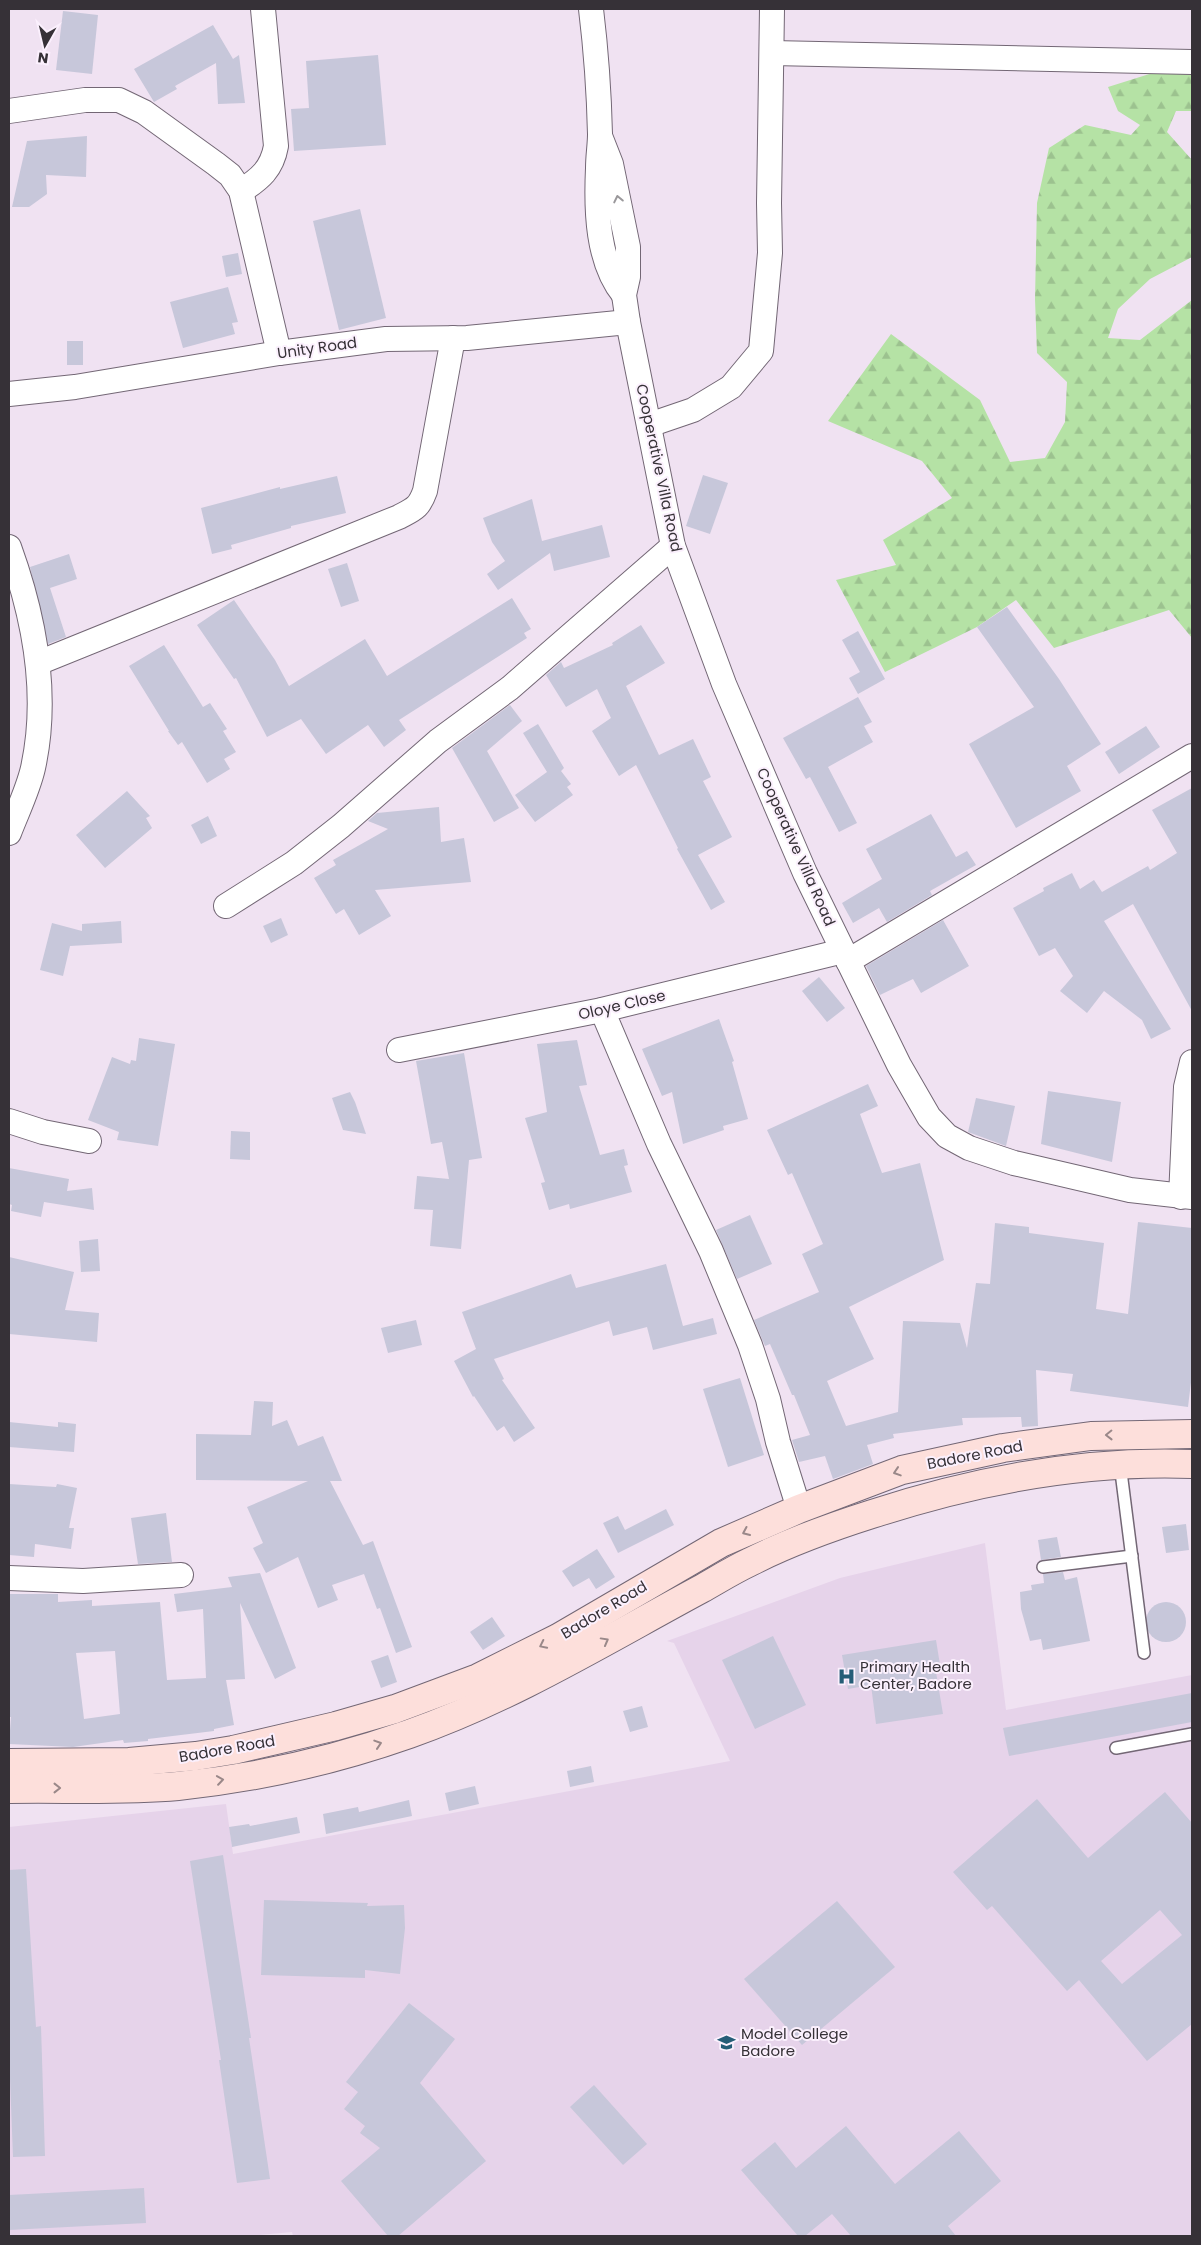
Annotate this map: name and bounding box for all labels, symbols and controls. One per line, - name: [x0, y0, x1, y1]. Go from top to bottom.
- north arrow: [20, 20, 70, 70]
- text: N: [37, 47, 50, 69]
- one-way arrow: [614, 195, 624, 204]
- street label: Unity Road: [276, 332, 358, 363]
- street label: Cooperative Villa Road: [631, 382, 688, 554]
- street label: Cooperative Villa Road: [752, 764, 841, 929]
- street label: Oloye Close: [576, 984, 668, 1025]
- one-way arrow: [1104, 1430, 1112, 1441]
- street label: Badore Road: [925, 1435, 1025, 1474]
- one-way arrow: [893, 1467, 902, 1477]
- one-way arrow: [742, 1525, 751, 1536]
- street label: Badore Road: [557, 1576, 651, 1644]
- one-way arrow: [599, 1637, 608, 1647]
- one-way arrow: [540, 1639, 549, 1649]
- place label: Primary Health Center, Badore: [860, 1656, 972, 1694]
- hospital icon: Primary Health Center, Badore: [836, 1666, 856, 1686]
- street label: Badore Road: [177, 1730, 276, 1767]
- one-way arrow: [373, 1739, 381, 1749]
- one-way arrow: [216, 1775, 224, 1786]
- one-way arrow: [54, 1783, 62, 1794]
- place label: Model College Badore: [741, 2023, 848, 2061]
- school or university icon: Model College Badore: [717, 2033, 737, 2053]

